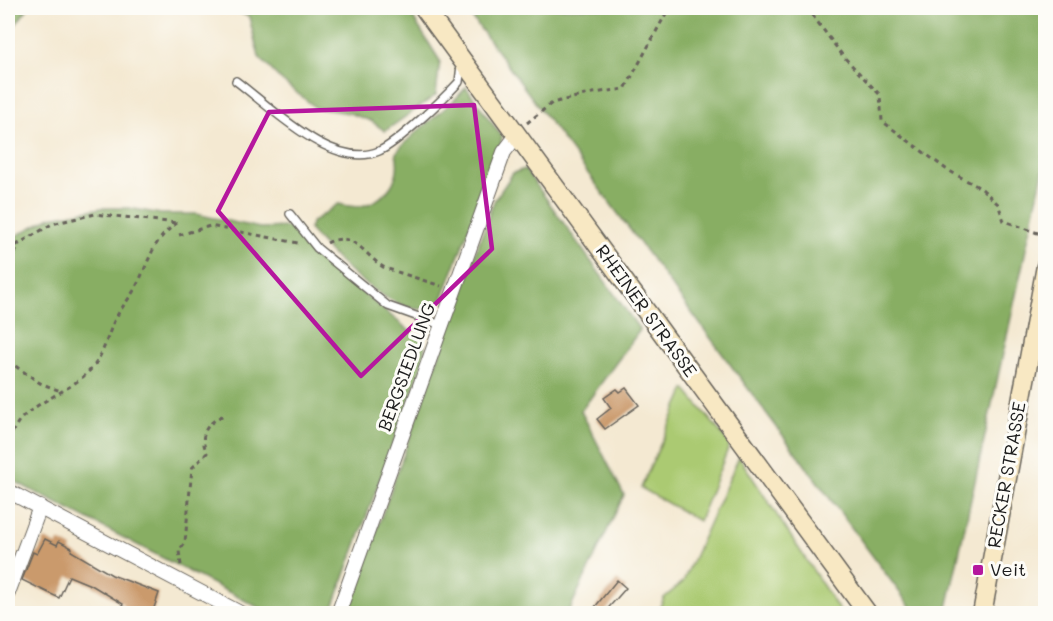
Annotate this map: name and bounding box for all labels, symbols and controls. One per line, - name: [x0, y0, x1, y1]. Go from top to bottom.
- street label: RHEINER STRASSE: [591, 239, 703, 381]
- street label: BERGSIEDLUNG: [372, 299, 440, 434]
- street label: RECKER STRASSE: [981, 400, 1031, 550]
- place label: Veit: [990, 557, 1026, 581]
- marker: Veit: [971, 563, 985, 577]

